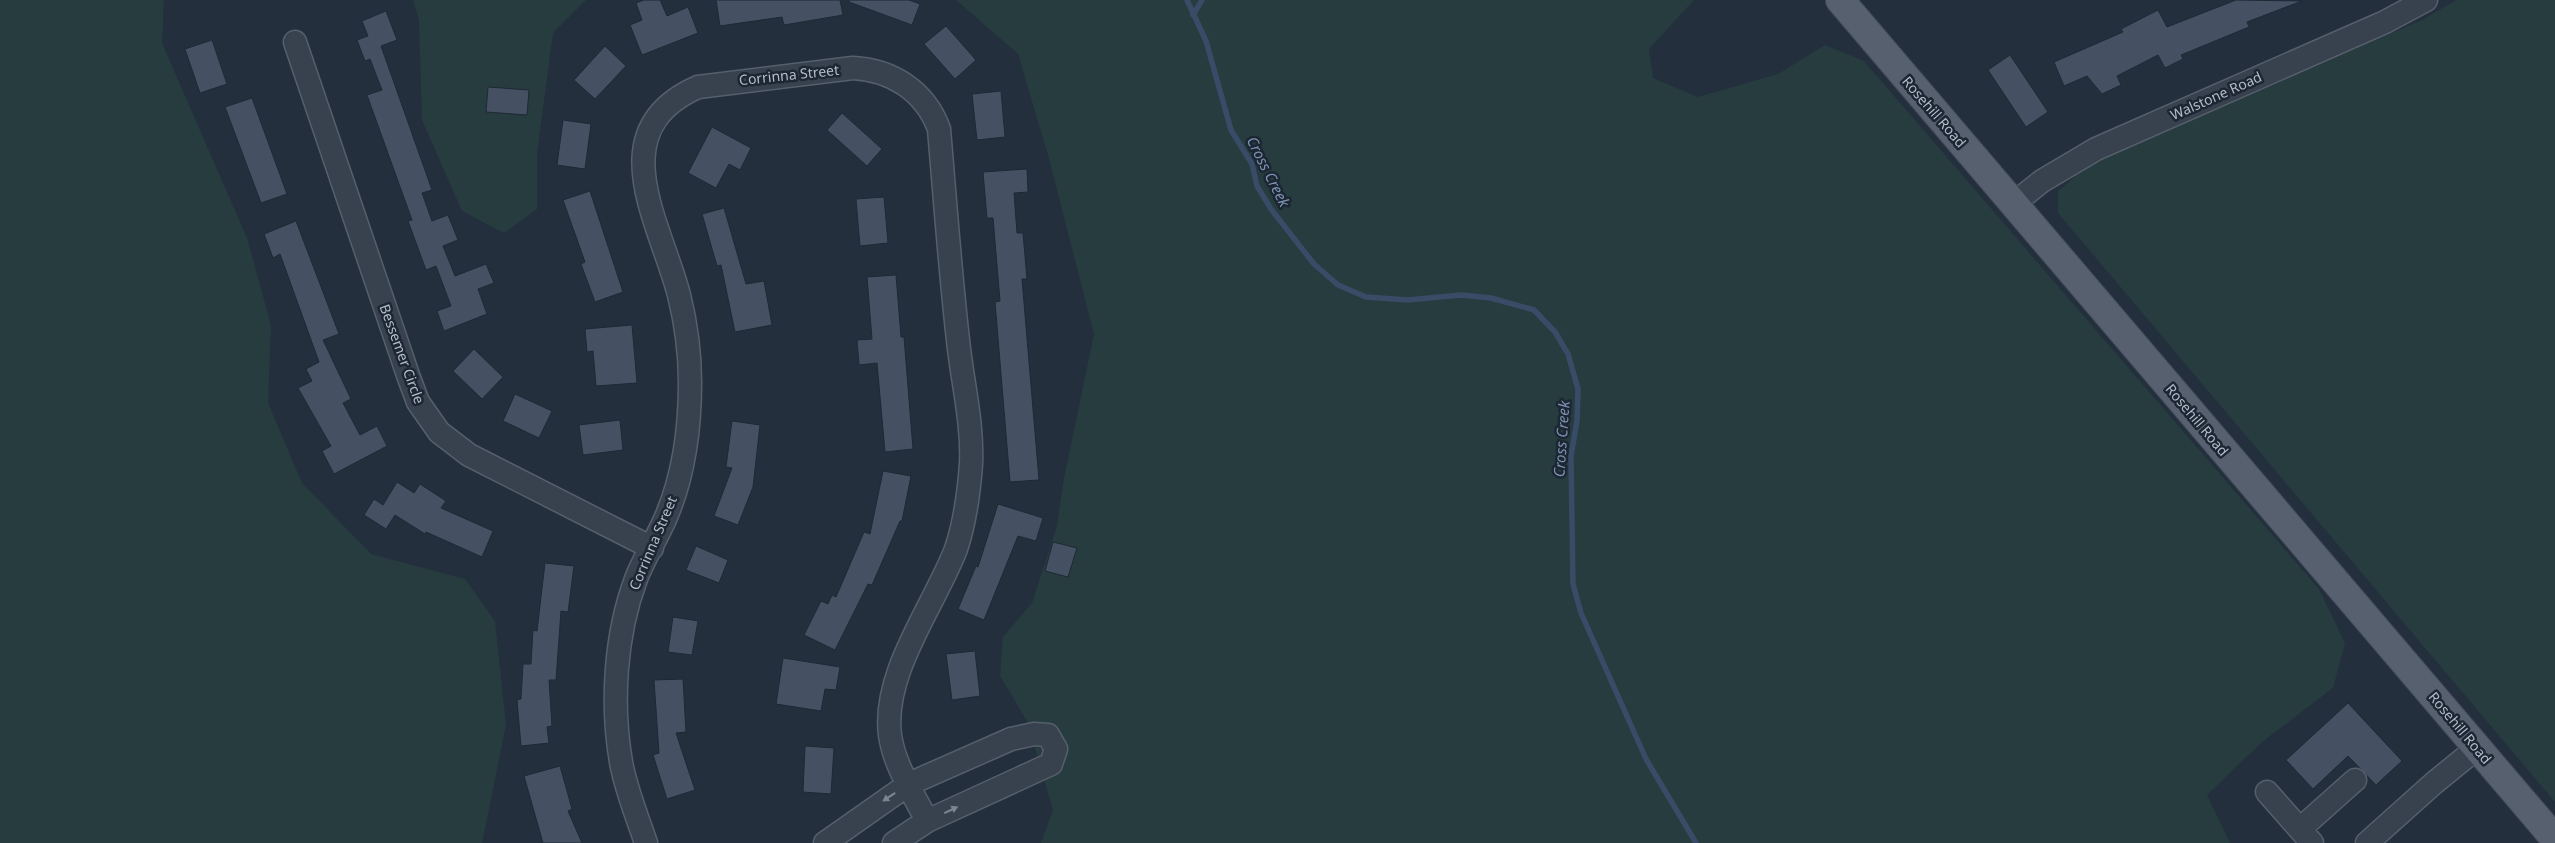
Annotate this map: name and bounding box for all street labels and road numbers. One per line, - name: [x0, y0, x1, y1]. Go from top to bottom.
- street label: Corrinna Street: [738, 60, 840, 89]
- street label: Walstone Road: [2167, 67, 2265, 124]
- street label: Rosehill Road: [1898, 72, 1971, 151]
- street label: Bessemer Circle: [376, 301, 429, 406]
- street label: Rosehill Road: [2162, 380, 2233, 460]
- street label: Corrinna Street: [624, 493, 681, 593]
- street label: Rosehill Road: [2425, 688, 2496, 768]

